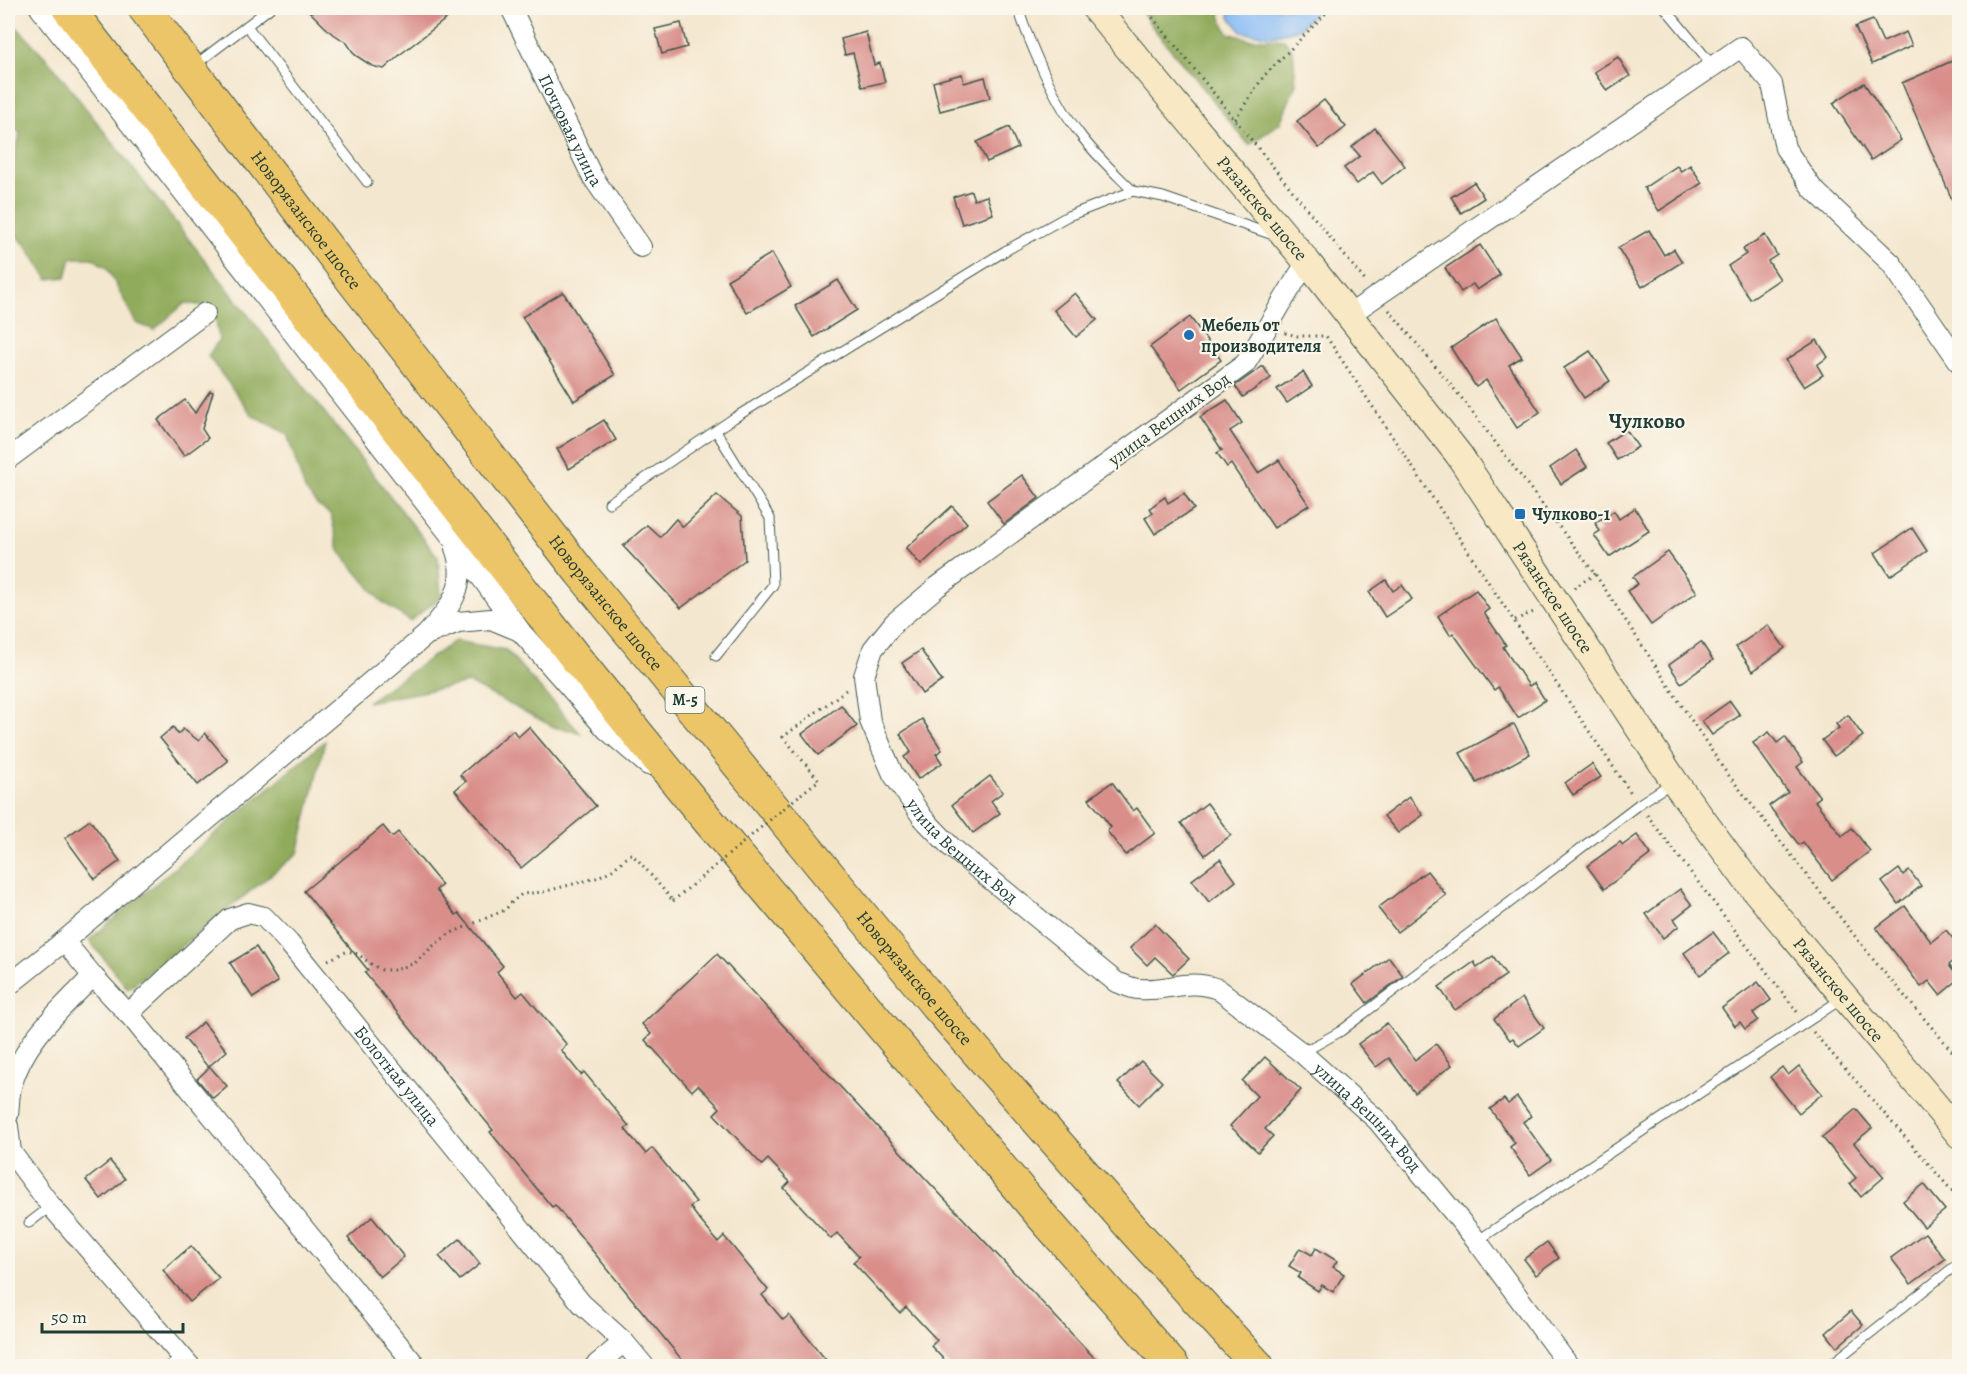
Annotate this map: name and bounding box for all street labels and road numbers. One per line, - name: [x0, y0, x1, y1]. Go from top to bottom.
- street label: Почтовая улица: [533, 70, 608, 192]
- street label: Новорязанское шоссе: [245, 146, 367, 295]
- street label: Рязанское шоссе: [1211, 151, 1313, 266]
- street label: улица Вешних Вод: [1103, 367, 1235, 472]
- street label: Новорязанское шоссе: [543, 530, 668, 676]
- street label: Рязанское шоссе: [1507, 536, 1599, 658]
- road number: М-5: [666, 687, 704, 713]
- street label: улица Вешних Вод: [900, 793, 1023, 909]
- street label: Новорязанское шоссе: [851, 906, 978, 1051]
- street label: Рязанское шоссе: [1788, 932, 1889, 1047]
- street label: Болотная улица: [349, 1021, 445, 1132]
- street label: улица Вешних Вод: [1308, 1056, 1427, 1177]

